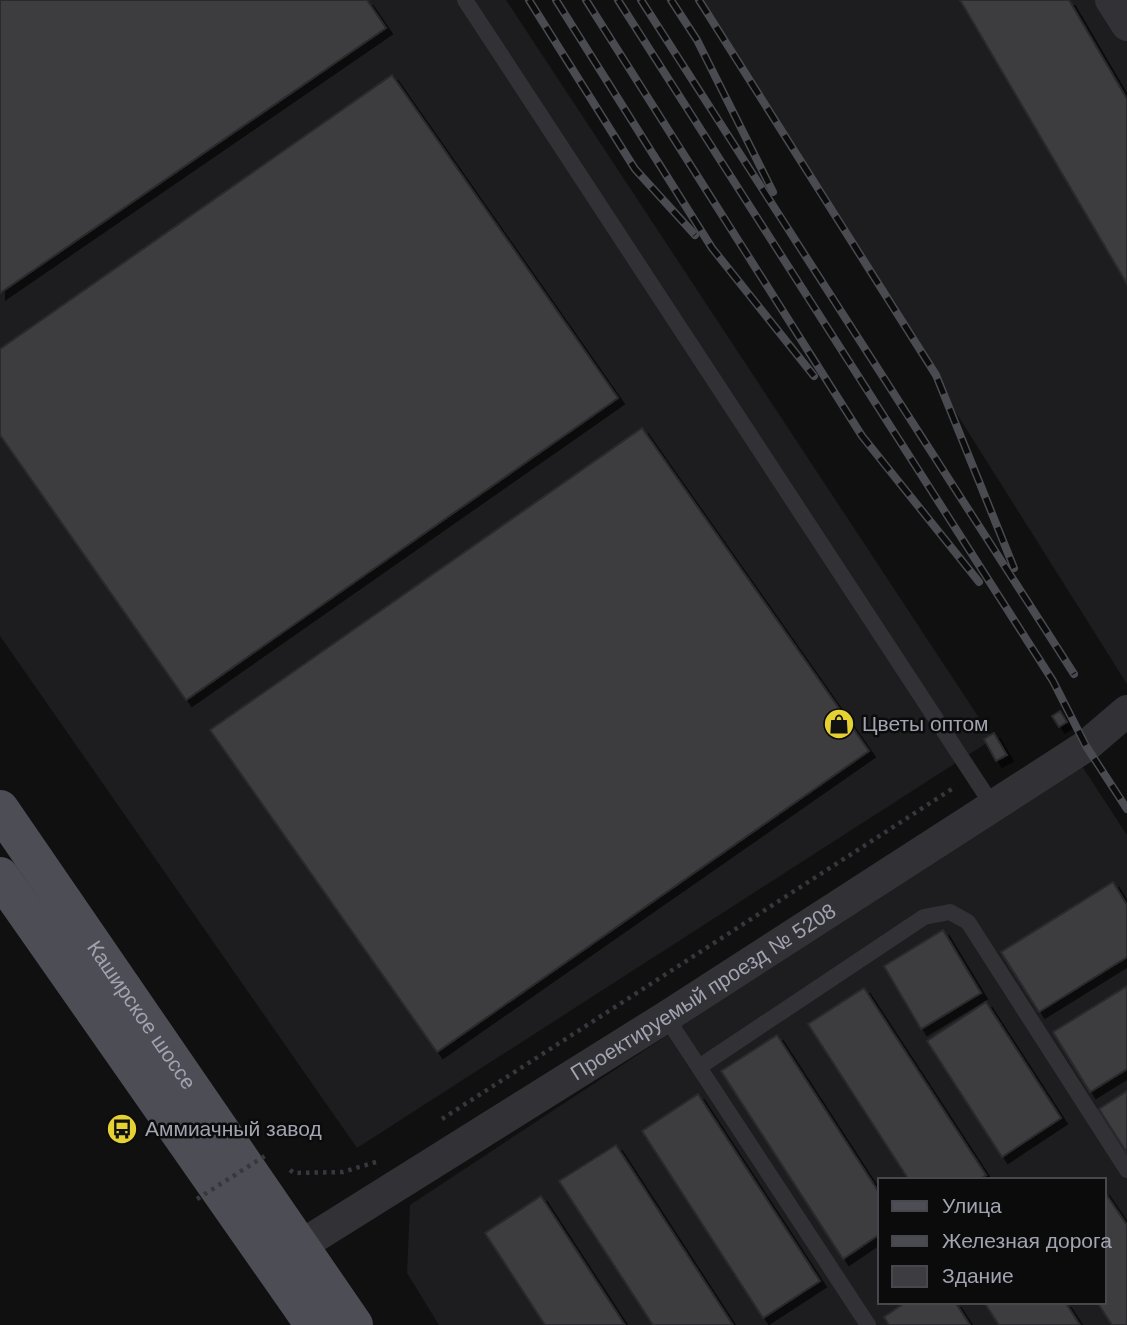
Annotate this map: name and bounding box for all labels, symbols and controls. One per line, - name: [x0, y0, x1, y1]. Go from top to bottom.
- shop icon: Цветы оптом: [822, 707, 856, 741]
- place label: Цветы оптом: [862, 712, 989, 735]
- street label: Проектируемый проезд № 5208: [566, 899, 840, 1085]
- street label: Каширское шоссе: [83, 936, 201, 1093]
- bus stop icon: Аммиачный завод: [105, 1112, 139, 1146]
- place label: Аммиачный завод: [145, 1117, 322, 1140]
- legend: [878, 1178, 1106, 1304]
- text: Улица: [942, 1194, 1002, 1217]
- text: Железная дорога: [942, 1229, 1112, 1252]
- text: Здание: [942, 1264, 1014, 1287]

